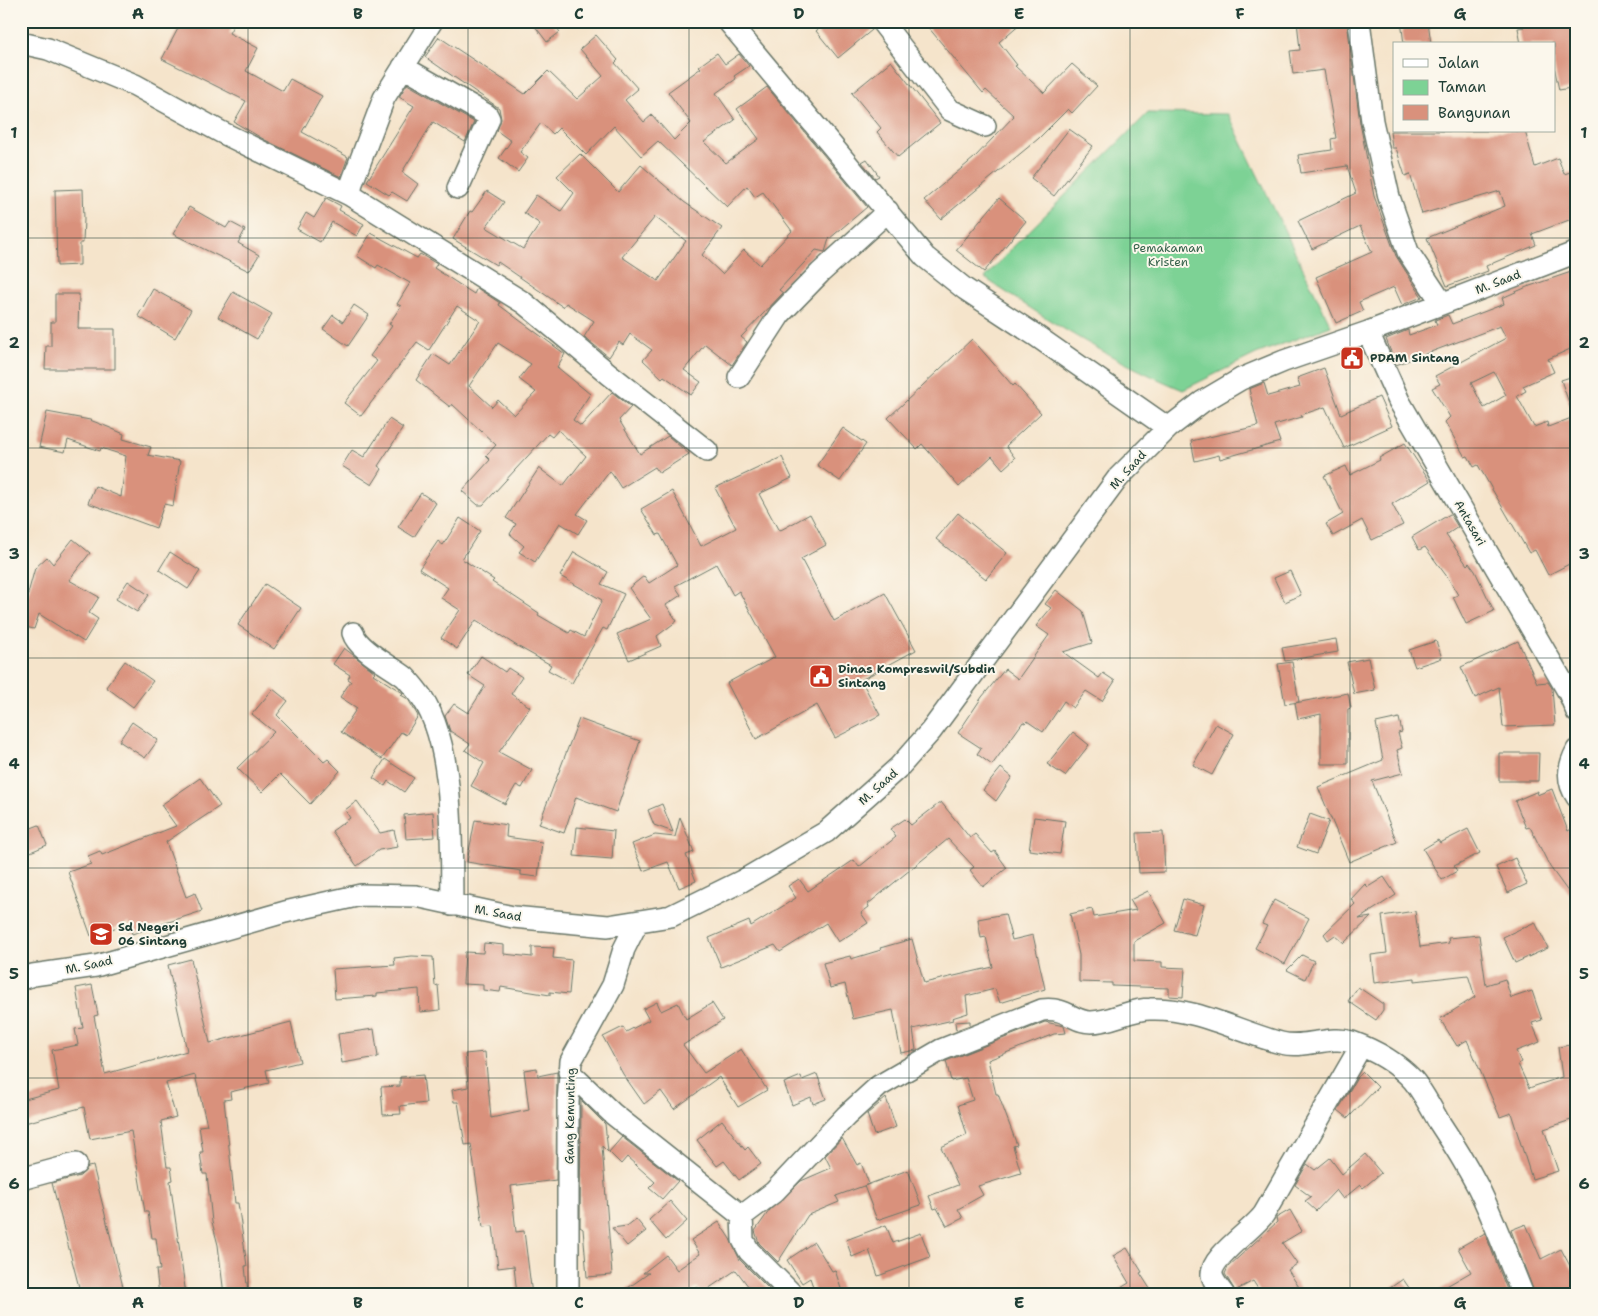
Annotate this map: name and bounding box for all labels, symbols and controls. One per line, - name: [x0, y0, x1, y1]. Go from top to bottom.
- text: A: [132, 3, 144, 24]
- text: B: [353, 3, 363, 24]
- text: C: [574, 3, 584, 24]
- text: D: [793, 3, 805, 24]
- text: E: [1014, 3, 1024, 24]
- text: F: [1235, 3, 1245, 24]
- text: G: [1454, 3, 1467, 24]
- legend: [1393, 42, 1556, 132]
- text: Jalan: [1438, 53, 1479, 73]
- text: Taman: [1438, 77, 1486, 97]
- text: Bangunan: [1438, 103, 1510, 123]
- text: 1: [10, 122, 18, 143]
- text: 1: [1580, 122, 1588, 143]
- park label: Pemakaman Kristen: [1133, 240, 1203, 270]
- street label: M. Saad: [1473, 266, 1523, 298]
- text: 2: [8, 332, 20, 353]
- text: 2: [1578, 332, 1590, 353]
- public building icon: PDAM Sintang: [1339, 345, 1365, 371]
- place label: PDAM Sintang: [1370, 350, 1460, 366]
- street label: M. Saad: [1106, 447, 1150, 493]
- street label: Antasari: [1451, 497, 1489, 549]
- text: 3: [8, 543, 20, 564]
- text: 3: [1578, 543, 1590, 564]
- place label: Dinas Kompreswil/Subdin Sintang: [838, 661, 995, 691]
- public building icon: Dinas Kompreswil/Subdin Sintang: [808, 663, 834, 689]
- text: 4: [8, 753, 20, 774]
- text: 4: [1578, 753, 1590, 774]
- street label: M. Saad: [855, 765, 901, 809]
- street label: M. Saad: [473, 901, 523, 925]
- place label: Sd Negeri 06 Sintang: [118, 919, 187, 949]
- school or university icon: Sd Negeri 06 Sintang: [88, 921, 114, 947]
- street label: M. Saad: [64, 952, 114, 978]
- text: 5: [9, 963, 19, 984]
- text: 5: [1579, 963, 1589, 984]
- street label: Gang Kemunting: [561, 1068, 579, 1164]
- text: 6: [8, 1173, 20, 1194]
- text: 6: [1578, 1173, 1590, 1194]
- text: A: [132, 1292, 144, 1313]
- text: B: [353, 1292, 363, 1313]
- text: C: [574, 1292, 584, 1313]
- text: D: [793, 1292, 805, 1313]
- text: E: [1014, 1292, 1024, 1313]
- text: F: [1235, 1292, 1245, 1313]
- text: G: [1454, 1292, 1467, 1313]

